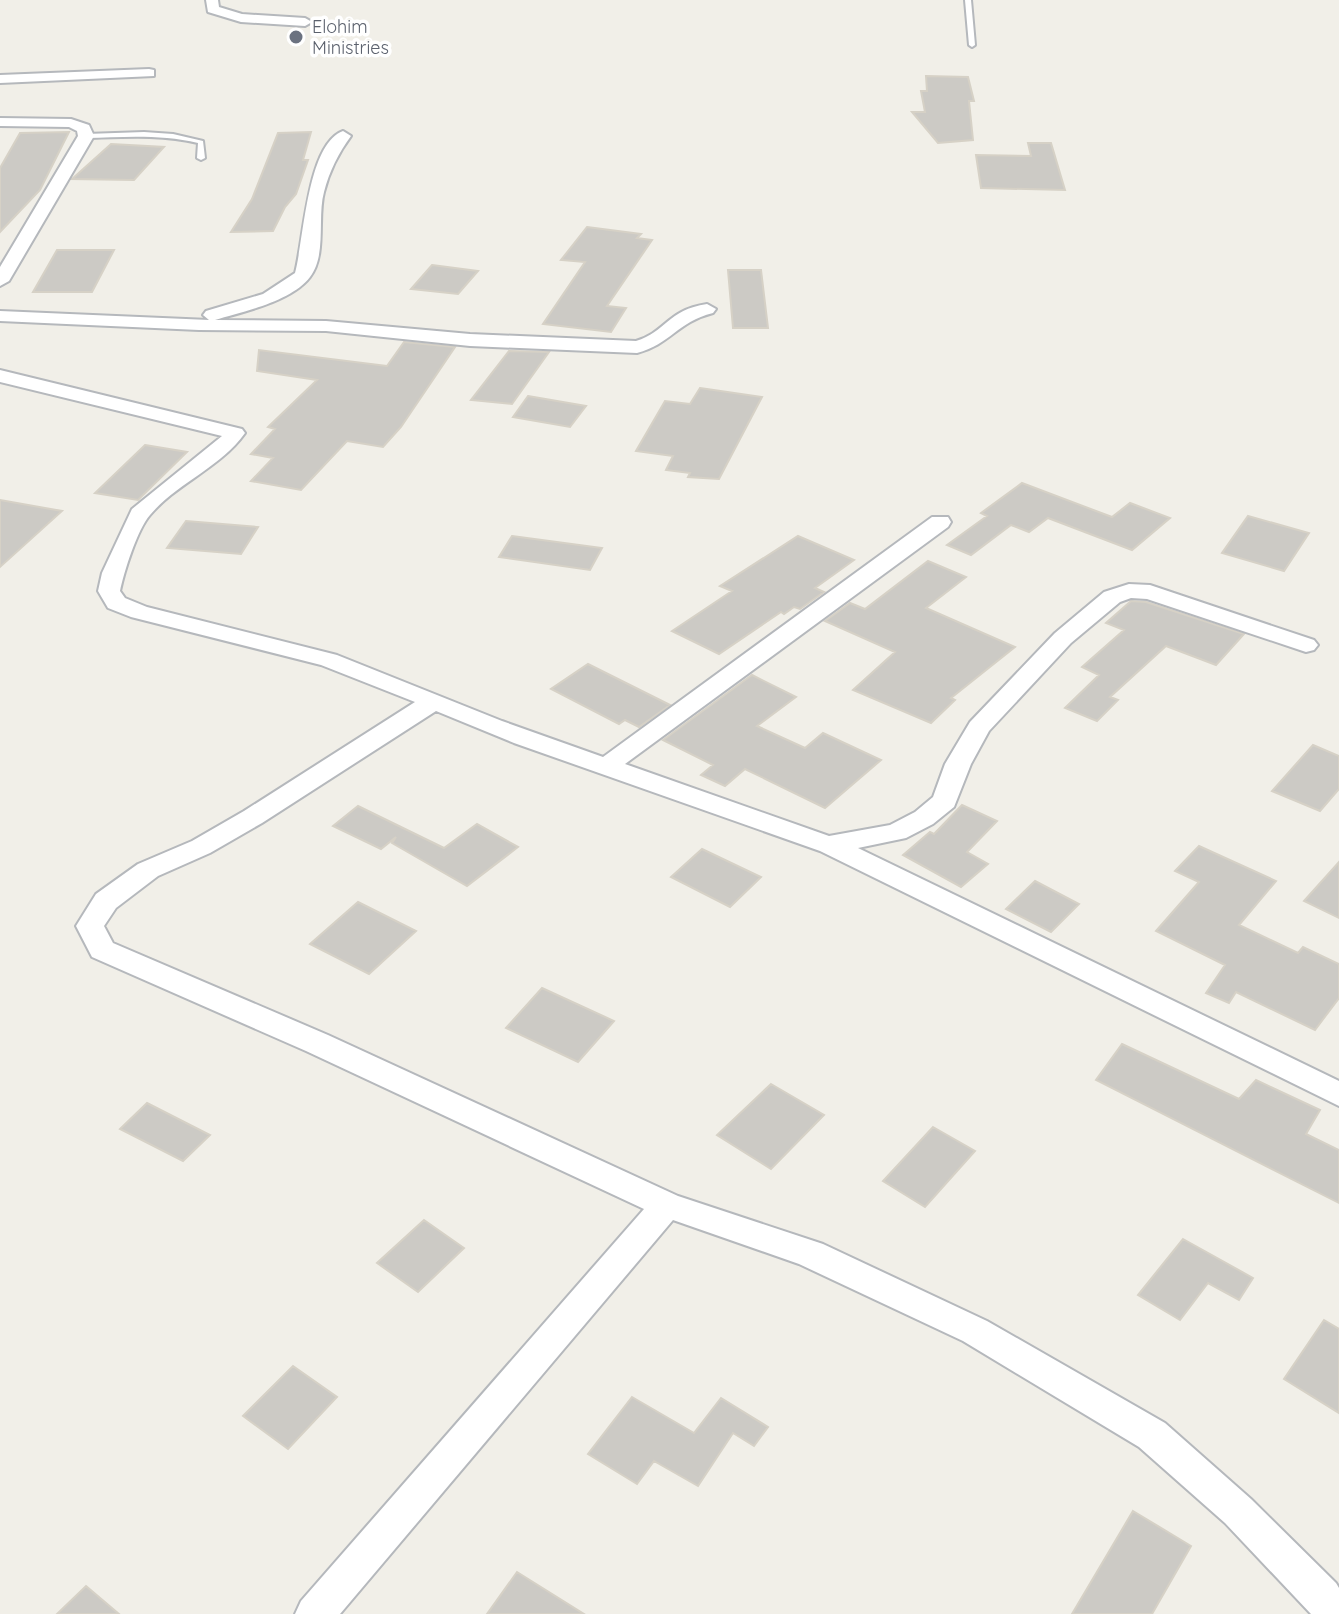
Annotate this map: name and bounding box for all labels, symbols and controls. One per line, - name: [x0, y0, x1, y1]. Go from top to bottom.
- place label: Elohim Ministries: [312, 15, 389, 59]
- marker: Elohim Ministries: [287, 28, 305, 46]

